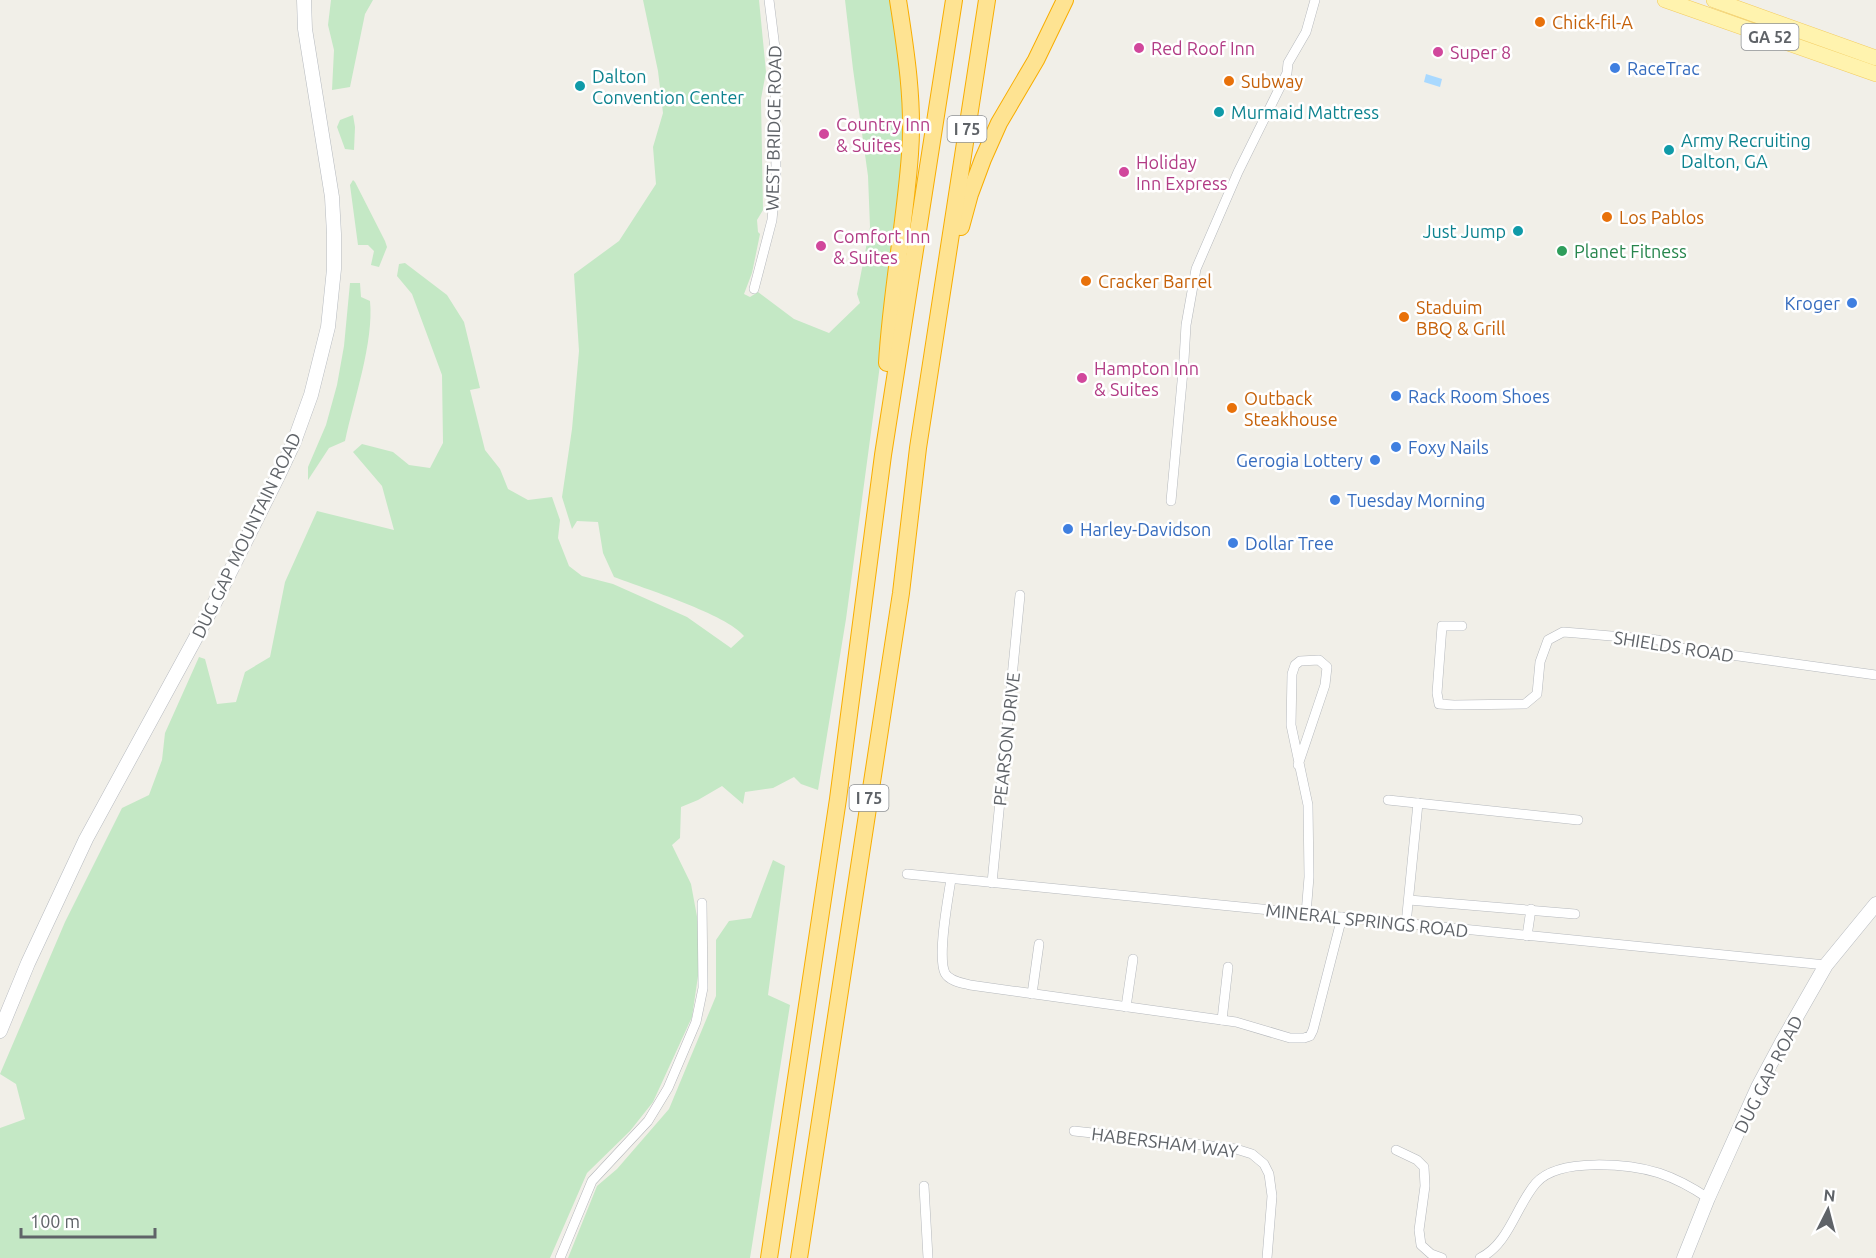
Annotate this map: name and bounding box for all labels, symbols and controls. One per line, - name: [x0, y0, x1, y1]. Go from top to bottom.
- place label: Chick-fil-A: [1552, 12, 1633, 32]
- marker: Chick-fil-A: [1533, 15, 1547, 29]
- road number: GA 52: [1742, 24, 1798, 50]
- place label: Red Roof Inn: [1151, 38, 1255, 58]
- marker: Red Roof Inn: [1132, 41, 1146, 55]
- place label: Super 8: [1450, 42, 1511, 62]
- street label: WEST BRIDGE ROAD: [762, 45, 784, 211]
- marker: Super 8: [1431, 45, 1445, 59]
- place label: RaceTrac: [1627, 58, 1700, 78]
- marker: RaceTrac: [1608, 61, 1622, 75]
- place label: Dalton Convention Center: [592, 66, 744, 107]
- place label: Subway: [1241, 71, 1303, 91]
- marker: Subway: [1222, 74, 1236, 88]
- marker: Dalton Convention Center: [573, 79, 587, 93]
- place label: Murmaid Mattress: [1231, 102, 1379, 122]
- marker: Murmaid Mattress: [1212, 105, 1226, 119]
- place label: Country Inn & Suites: [836, 114, 930, 155]
- road number: I 75: [948, 116, 986, 142]
- marker: Country Inn & Suites: [817, 127, 831, 141]
- place label: Army Recruiting Dalton, GA: [1681, 130, 1811, 171]
- marker: Army Recruiting Dalton, GA: [1662, 143, 1676, 157]
- place label: Holiday Inn Express: [1136, 152, 1228, 193]
- marker: Holiday Inn Express: [1117, 165, 1131, 179]
- place label: Los Pablos: [1619, 207, 1704, 227]
- marker: Los Pablos: [1600, 210, 1614, 224]
- place label: Just Jump: [1423, 221, 1506, 241]
- marker: Just Jump: [1511, 224, 1525, 238]
- place label: Comfort Inn & Suites: [833, 226, 931, 267]
- marker: Comfort Inn & Suites: [814, 239, 828, 253]
- place label: Planet Fitness: [1574, 241, 1687, 261]
- marker: Planet Fitness: [1555, 244, 1569, 258]
- place label: Cracker Barrel: [1098, 271, 1212, 291]
- marker: Cracker Barrel: [1079, 274, 1093, 288]
- place label: Kroger: [1785, 293, 1840, 313]
- marker: Kroger: [1845, 296, 1859, 310]
- place label: Staduim BBQ & Grill: [1416, 297, 1506, 339]
- marker: Staduim BBQ & Grill: [1397, 310, 1411, 324]
- place label: Hampton Inn & Suites: [1094, 358, 1199, 399]
- marker: Hampton Inn & Suites: [1075, 371, 1089, 385]
- place label: Rack Room Shoes: [1408, 386, 1550, 406]
- place label: Outback Steakhouse: [1244, 388, 1338, 429]
- marker: Rack Room Shoes: [1389, 389, 1403, 403]
- marker: Outback Steakhouse: [1225, 401, 1239, 415]
- street label: DUG GAP MOUNTAIN ROAD: [187, 429, 305, 641]
- place label: Foxy Nails: [1408, 437, 1489, 457]
- marker: Foxy Nails: [1389, 440, 1403, 454]
- place label: Gerogia Lottery: [1236, 450, 1363, 470]
- marker: Gerogia Lottery: [1368, 453, 1382, 467]
- place label: Tuesday Morning: [1347, 490, 1485, 510]
- marker: Tuesday Morning: [1328, 493, 1342, 507]
- place label: Harley-Davidson: [1080, 519, 1211, 539]
- marker: Harley-Davidson: [1061, 522, 1075, 536]
- place label: Dollar Tree: [1245, 533, 1334, 553]
- marker: Dollar Tree: [1226, 536, 1240, 550]
- street label: SHIELDS ROAD: [1612, 627, 1736, 665]
- street label: PEARSON DRIVE: [989, 671, 1023, 807]
- road number: I 75: [850, 785, 888, 811]
- street label: MINERAL SPRINGS ROAD: [1265, 899, 1469, 941]
- street label: DUG GAP ROAD: [1730, 1012, 1806, 1136]
- street label: HABERSHAM WAY: [1090, 1123, 1240, 1161]
- north arrow: [1798, 1180, 1858, 1240]
- text: N: [1823, 1186, 1836, 1205]
- scale bar: [21, 1201, 154, 1239]
- text: 100 m: [30, 1211, 80, 1231]

